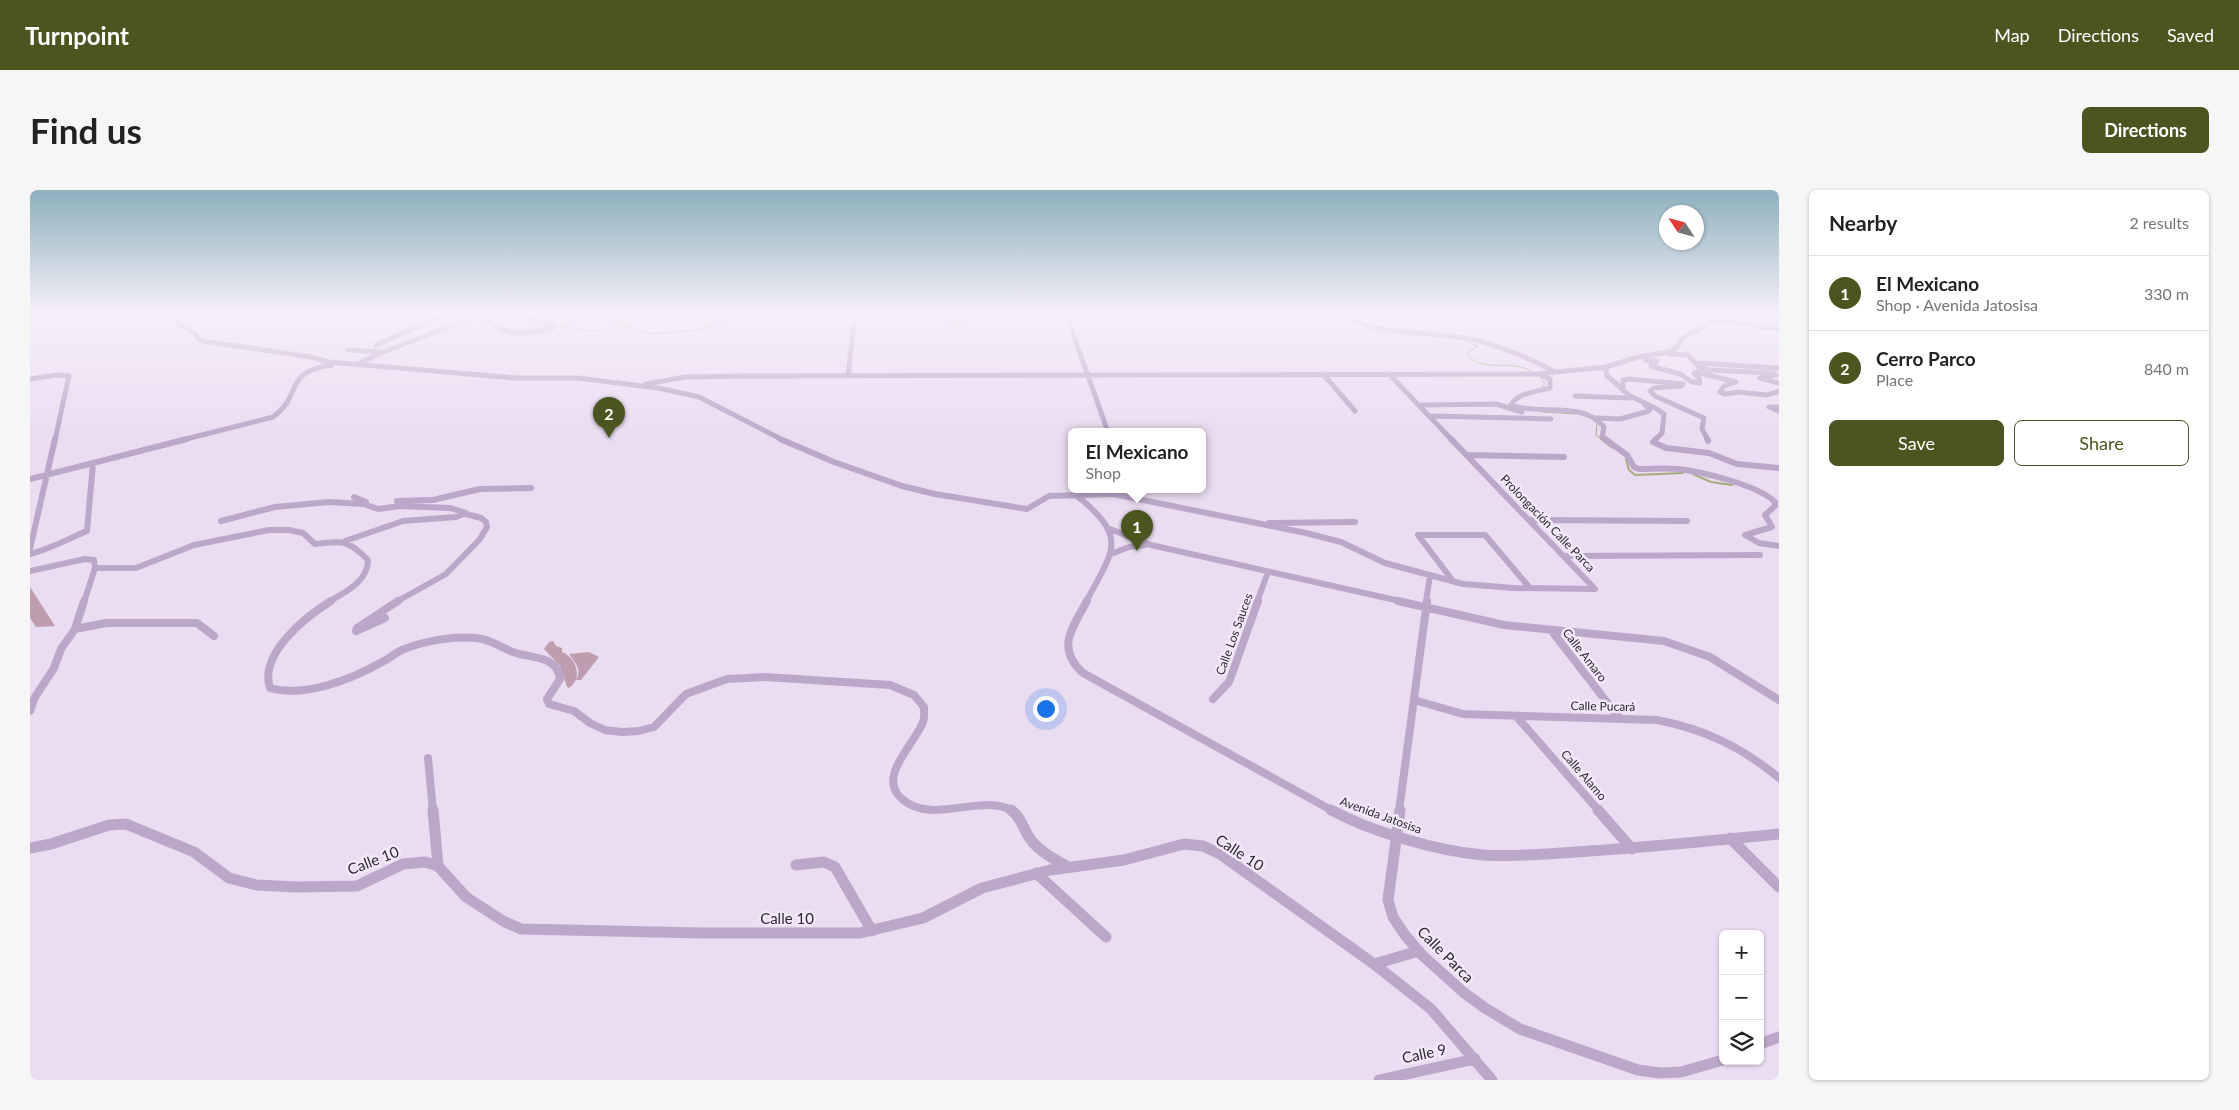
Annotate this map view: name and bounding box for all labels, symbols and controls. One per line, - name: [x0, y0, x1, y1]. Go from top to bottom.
- text: Turnpoint: [25, 21, 129, 50]
- text: Map: [1994, 24, 2030, 46]
- text: Directions: [2058, 24, 2139, 46]
- text: Saved: [2167, 24, 2214, 46]
- button: Directions: [2082, 107, 2209, 153]
- text: Find us: [30, 109, 142, 151]
- north arrow: [1659, 205, 1704, 250]
- text: Nearby: [1829, 210, 1897, 235]
- text: 2 results: [2129, 213, 2189, 232]
- text: El Mexicano: [1876, 272, 1979, 295]
- text: 1: [1840, 284, 1850, 303]
- text: 330 m: [2144, 284, 2189, 303]
- text: Shop · Avenida Jatosisa: [1876, 295, 2038, 314]
- text: Cerro Parco: [1876, 347, 1976, 370]
- text: 2: [1840, 359, 1850, 378]
- text: 840 m: [2144, 359, 2189, 378]
- text: Place: [1876, 370, 1913, 389]
- pin: 2: [593, 397, 625, 438]
- button: Save: [1829, 420, 2004, 466]
- button: Share: [2014, 420, 2189, 466]
- popup: [1068, 428, 1206, 493]
- text: El Mexicano: [1085, 440, 1189, 463]
- text: Shop: [1085, 463, 1121, 482]
- street label: Prolongación Calle Parca: [1498, 471, 1598, 575]
- pin: 1: [1121, 510, 1153, 551]
- street label: Calle Los Sauces: [1212, 591, 1256, 677]
- street label: Calle Amaro: [1560, 625, 1611, 685]
- your location: [1033, 696, 1059, 722]
- street label: Calle Pucará: [1570, 698, 1636, 714]
- street label: Calle Alamo: [1558, 747, 1610, 804]
- street label: Avenida Jatosisa: [1338, 793, 1424, 837]
- street label: Calle 10: [1213, 830, 1268, 874]
- street label: Calle 10: [345, 842, 402, 878]
- street label: Calle 10: [760, 909, 814, 927]
- street label: Calle Parca: [1414, 922, 1478, 986]
- map controls: [1719, 930, 1764, 1065]
- button: +: [1719, 930, 1764, 975]
- button: −: [1719, 975, 1764, 1020]
- button: layers: [1719, 1020, 1764, 1065]
- street label: Calle 9: [1400, 1040, 1448, 1066]

